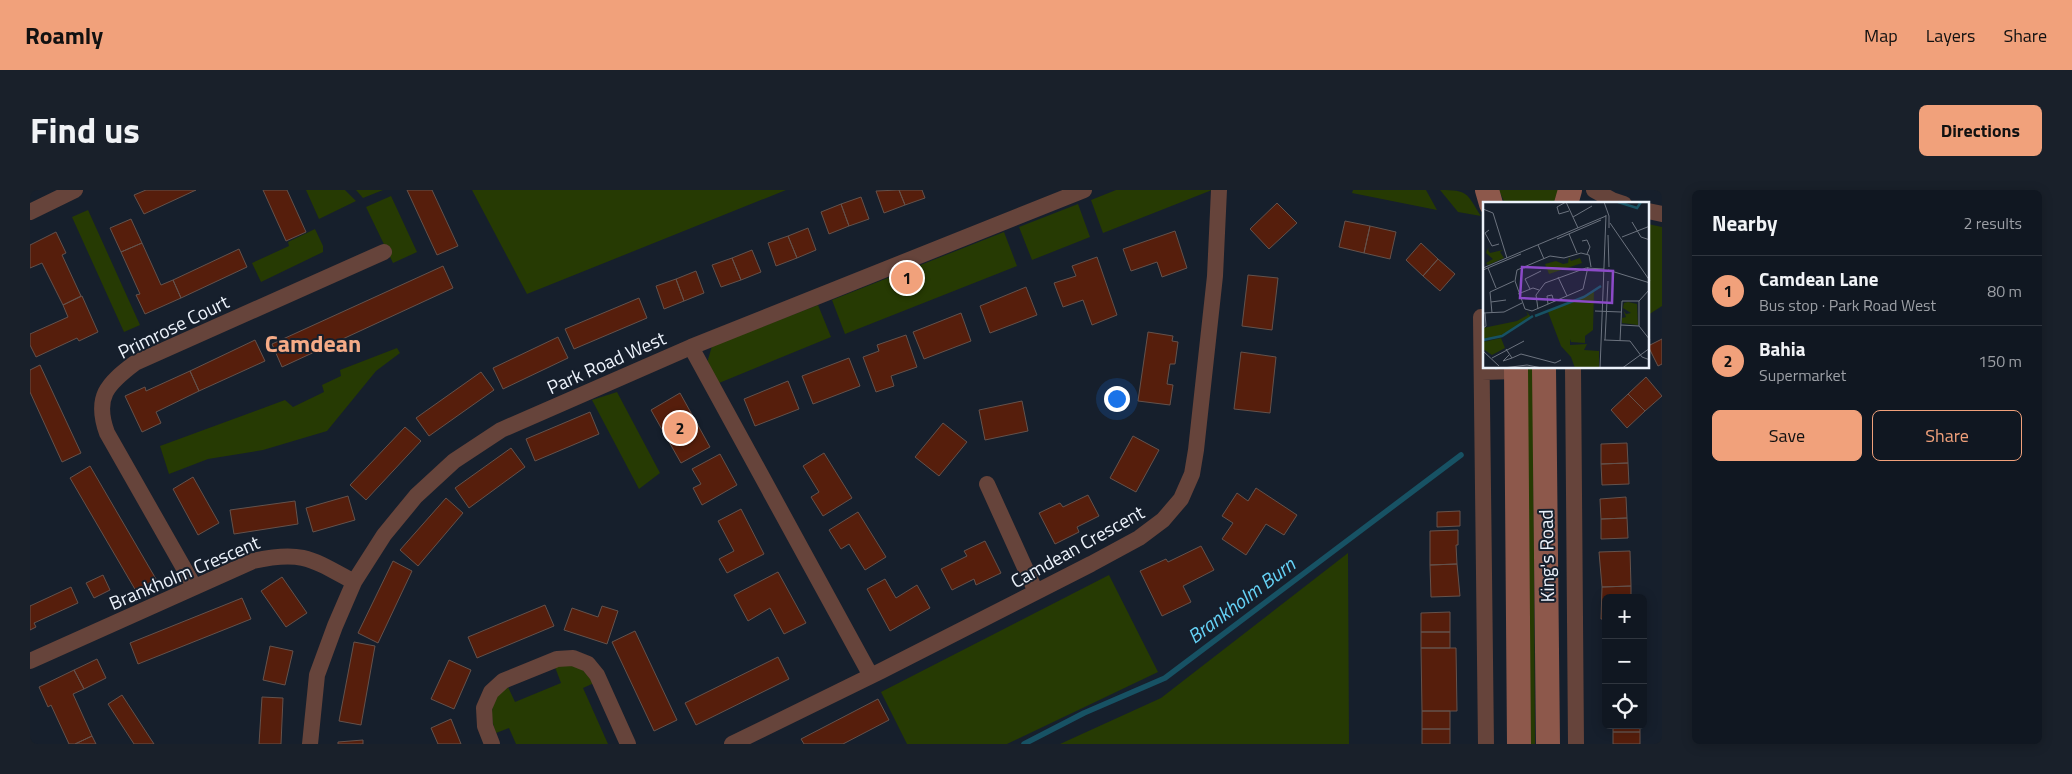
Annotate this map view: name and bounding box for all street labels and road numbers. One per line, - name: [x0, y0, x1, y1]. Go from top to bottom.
- street label: Primrose Court: [113, 286, 234, 365]
- street label: Park Road West: [542, 323, 670, 401]
- street label: Camdean Crescent: [1005, 497, 1149, 595]
- street label: King's Road: [1531, 509, 1561, 603]
- street label: Brankholm Crescent: [104, 527, 264, 617]

